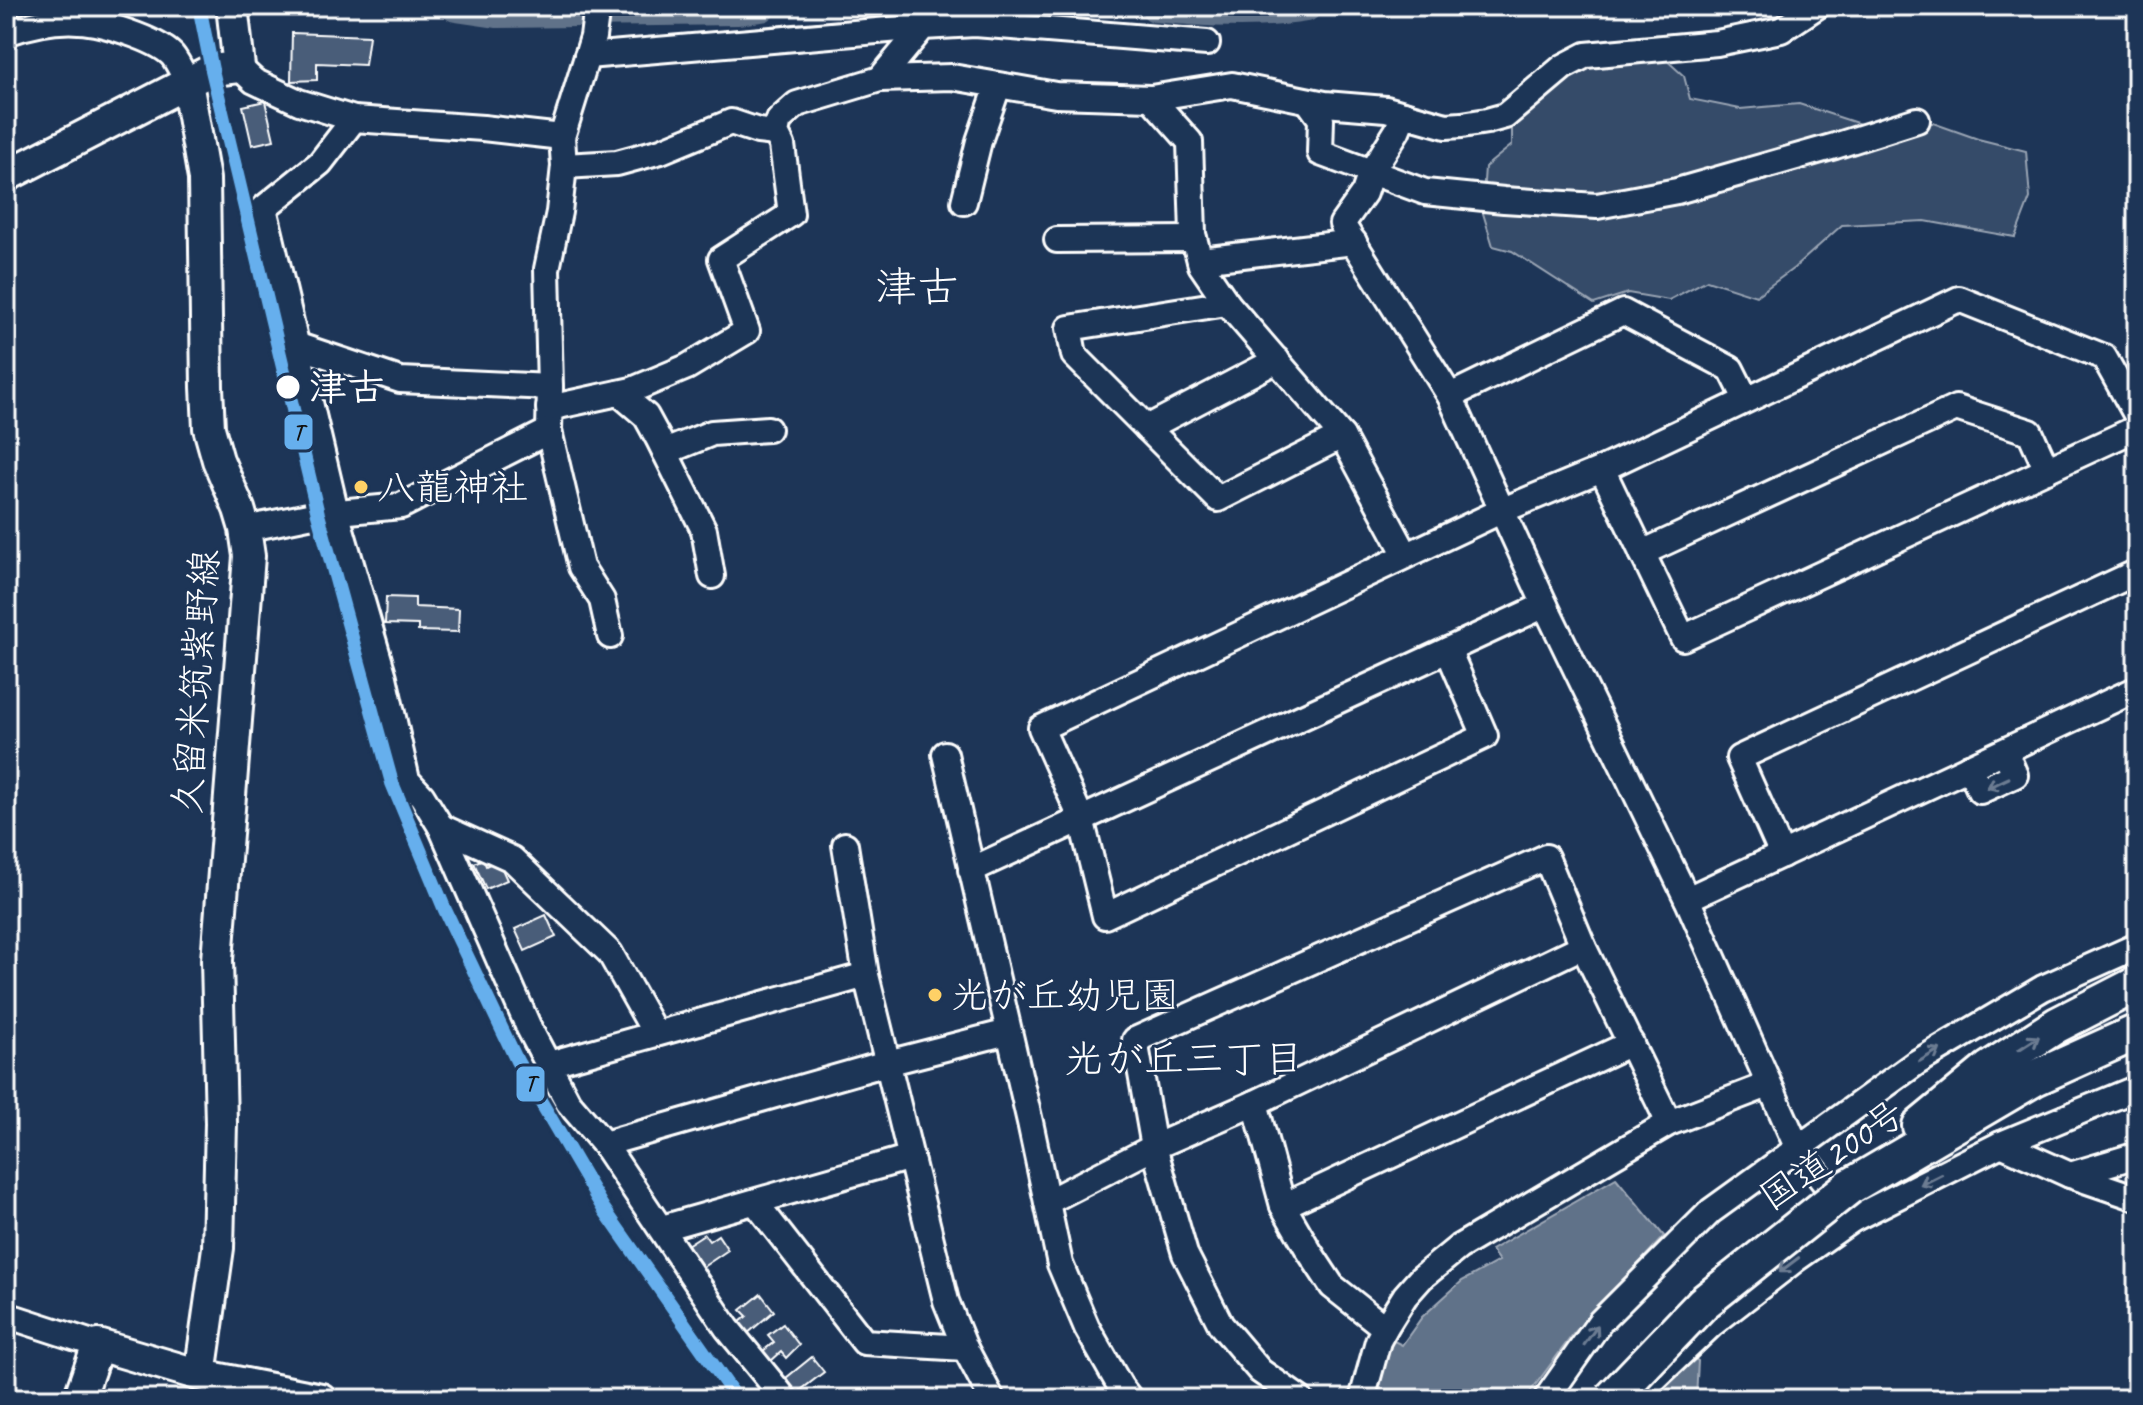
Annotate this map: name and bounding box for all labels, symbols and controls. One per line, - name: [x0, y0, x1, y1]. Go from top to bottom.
- district label: 津古: [875, 261, 959, 314]
- place label: 津古: [309, 364, 385, 411]
- marker: 津古: [274, 373, 302, 401]
- line badge: T: [283, 413, 314, 451]
- text: T: [293, 419, 308, 447]
- place label: 八龍神社: [377, 464, 529, 511]
- marker: 八龍神社: [352, 478, 370, 496]
- street label: 久留米筑紫野線: [163, 548, 229, 816]
- one-way arrow: [1986, 776, 2010, 791]
- place label: 光が丘幼児園: [951, 972, 1179, 1019]
- marker: 光が丘幼児園: [926, 986, 944, 1004]
- district label: 光が丘三丁目: [1064, 1034, 1304, 1084]
- one-way arrow: [2018, 1035, 2040, 1051]
- one-way arrow: [1918, 1047, 1941, 1063]
- line badge: T: [515, 1065, 546, 1103]
- text: T: [525, 1070, 540, 1098]
- street label: 国道200号: [1750, 1089, 1914, 1221]
- one-way arrow: [1920, 1172, 1944, 1188]
- one-way arrow: [1779, 1256, 1800, 1273]
- one-way arrow: [1583, 1325, 1599, 1347]

